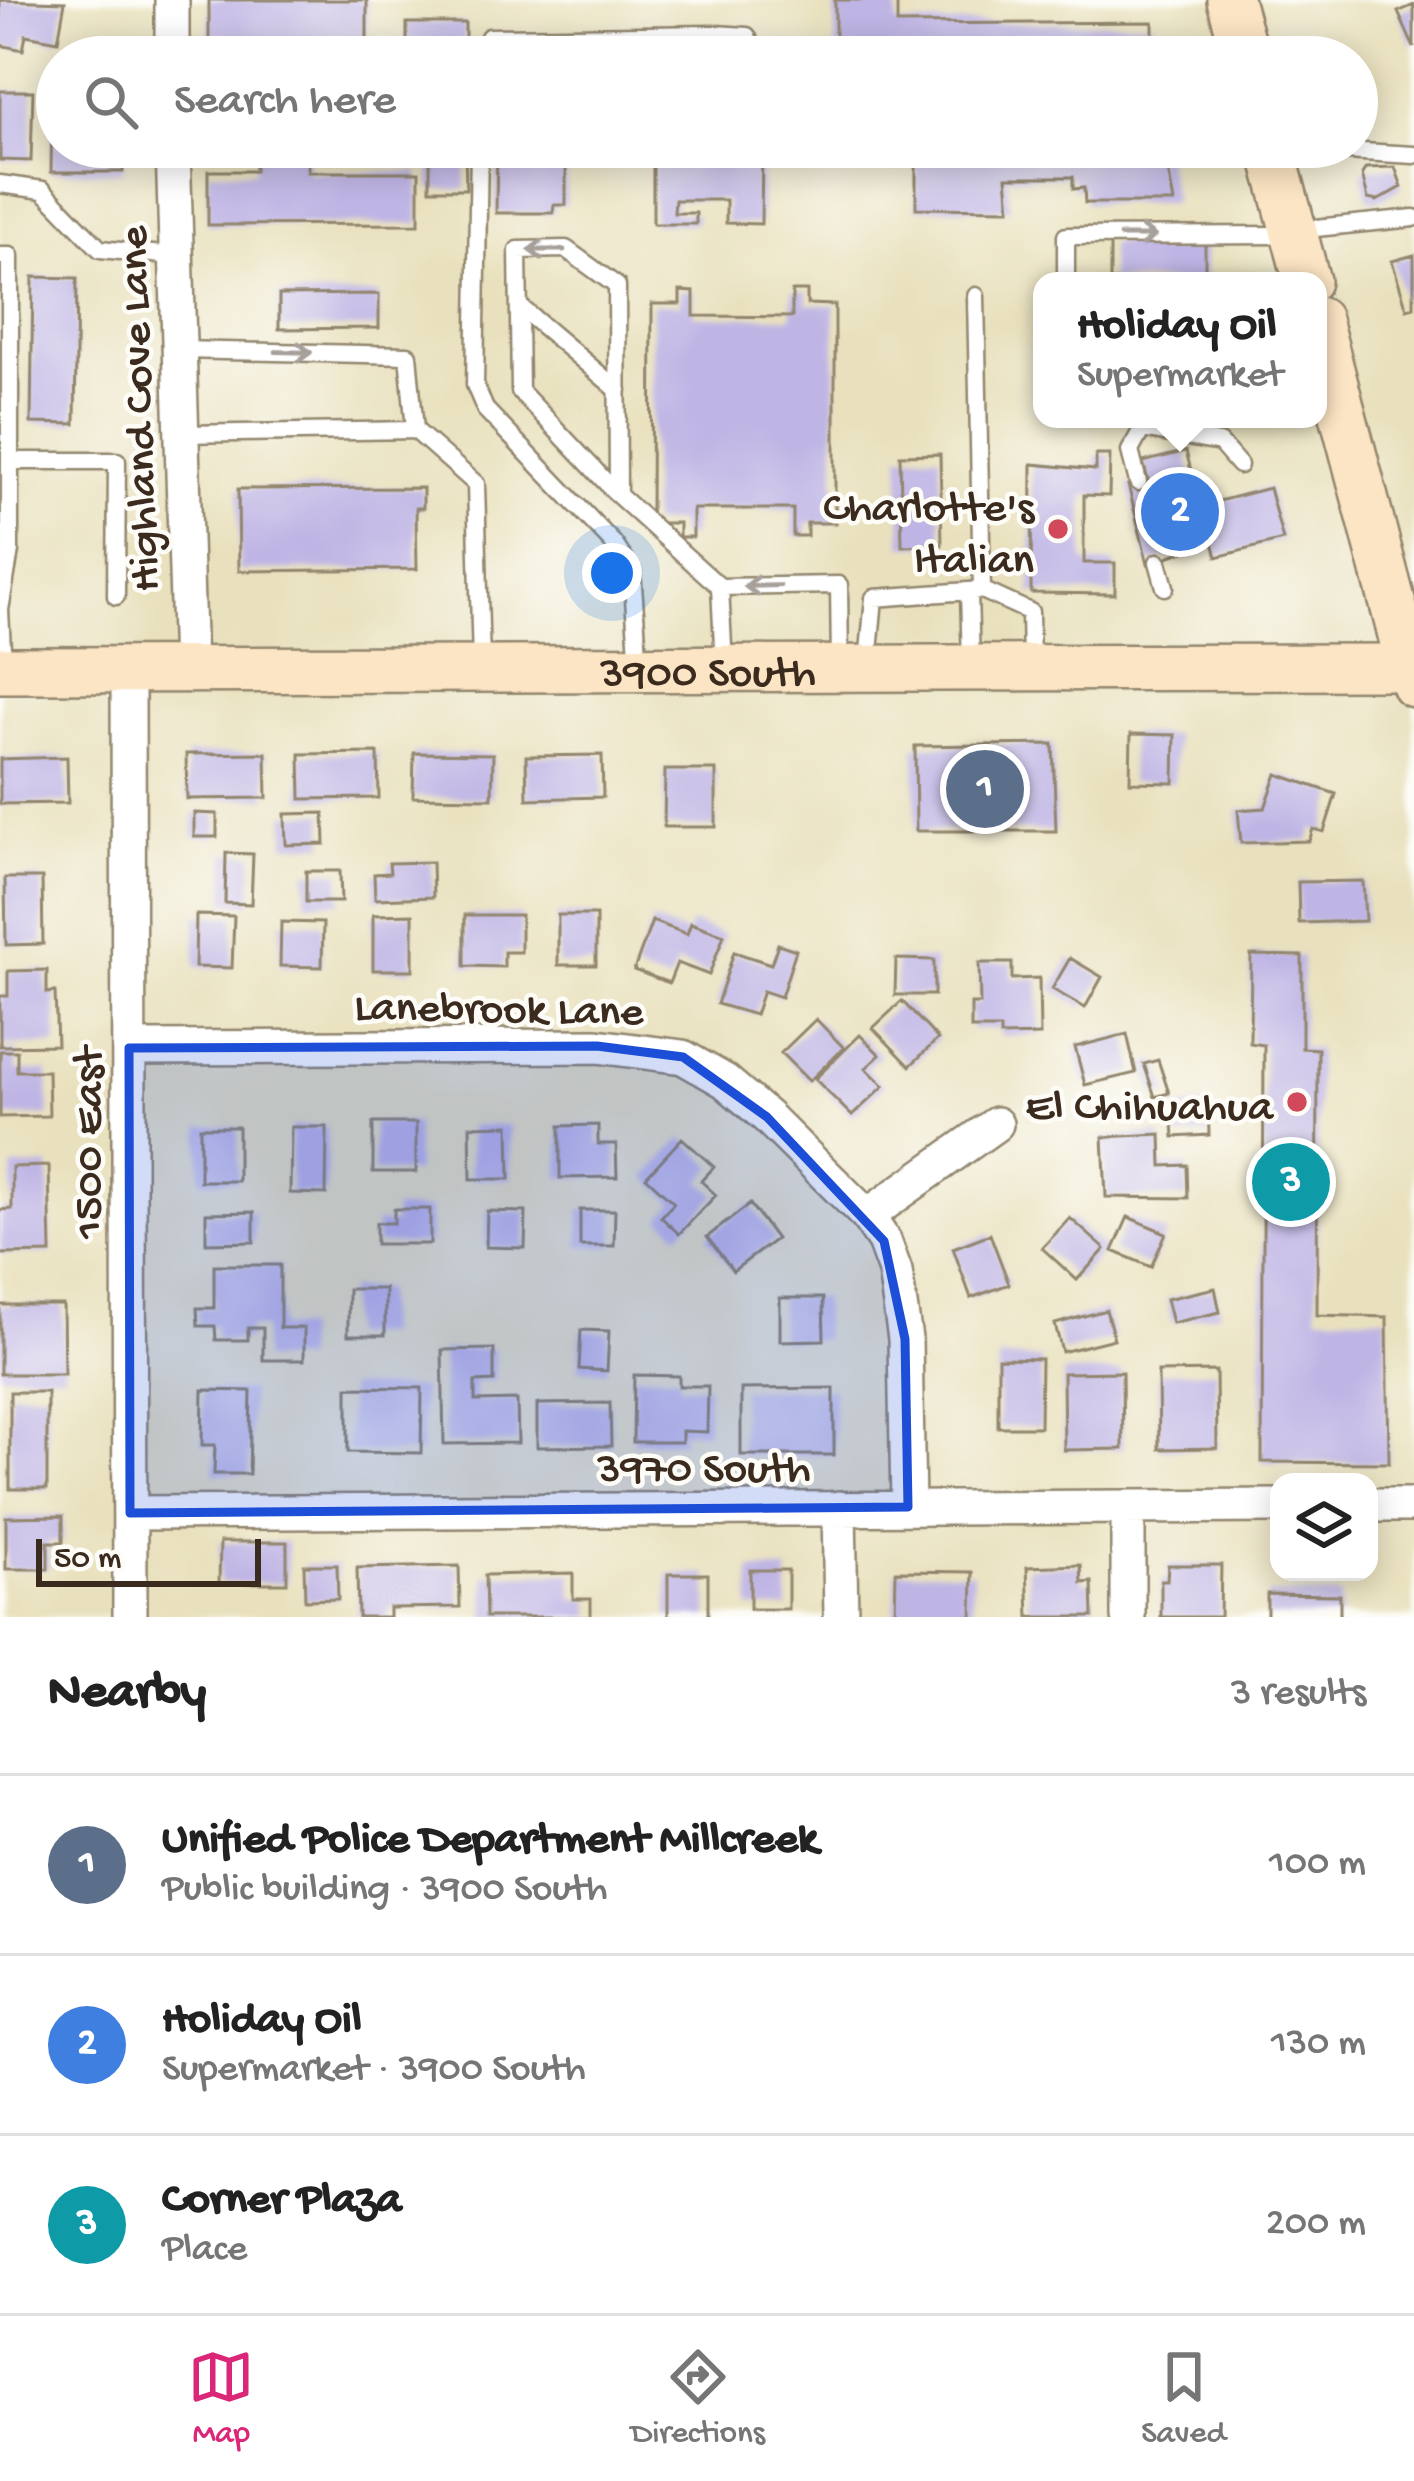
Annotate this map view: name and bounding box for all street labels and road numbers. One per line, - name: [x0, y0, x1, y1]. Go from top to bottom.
- street label: Highland Cove Lane: [110, 224, 175, 593]
- street label: 3900 South: [599, 649, 816, 703]
- street label: Lanebrook Lane: [354, 983, 645, 1042]
- street label: 1500 East: [65, 1044, 118, 1240]
- street label: 3970 South: [596, 1445, 811, 1498]

